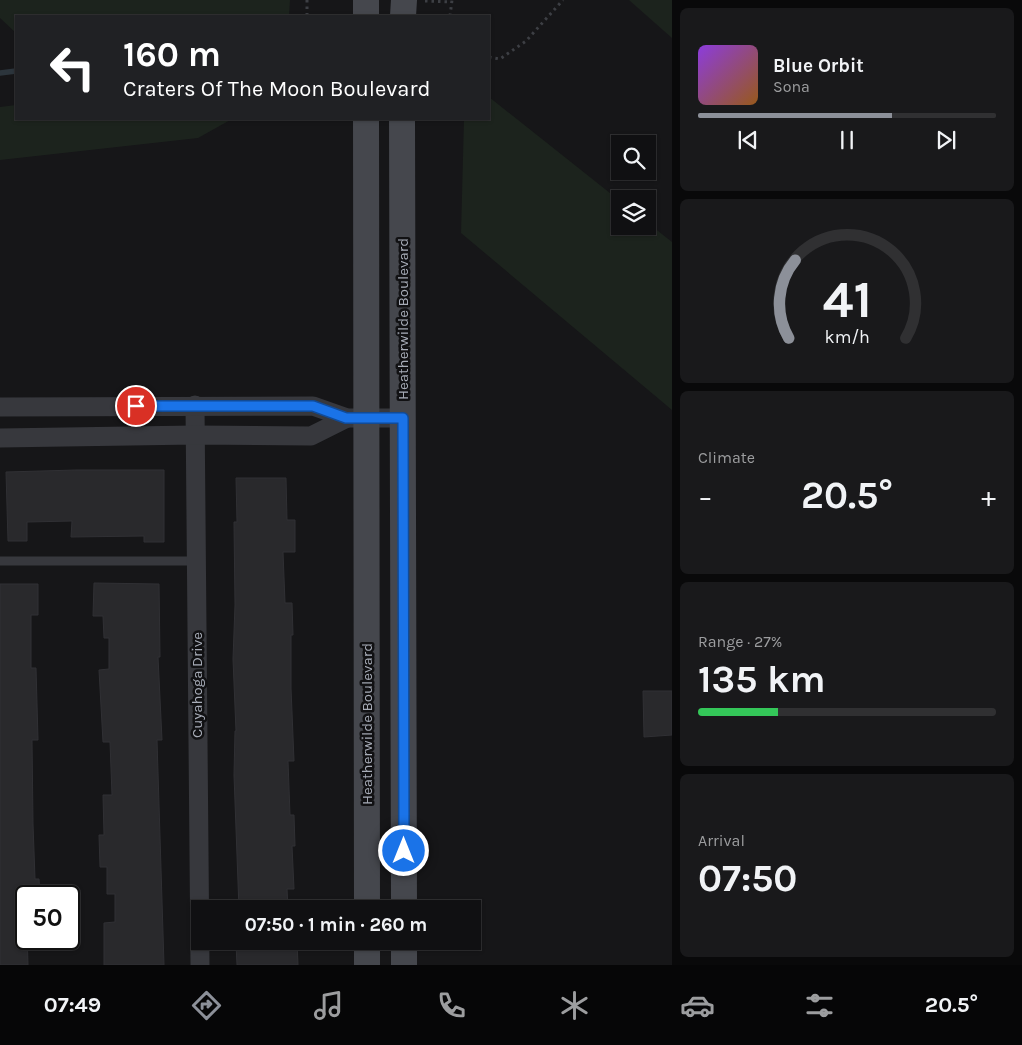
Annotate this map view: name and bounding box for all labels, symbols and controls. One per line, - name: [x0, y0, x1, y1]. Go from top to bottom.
- text: 160 m: [123, 34, 221, 75]
- icon: left: [40, 35, 105, 100]
- text: Blue Orbit: [773, 55, 864, 77]
- text: Craters Of The Moon Boulevard: [123, 76, 430, 102]
- text: Sona: [773, 77, 810, 96]
- icon: previous: [734, 126, 762, 154]
- icon: pause: [833, 126, 861, 154]
- icon: next: [932, 126, 960, 154]
- map controls: [611, 135, 656, 235]
- button: search: [611, 135, 656, 180]
- button: layers: [611, 190, 656, 235]
- street label: Heatherwilde Boulevard: [394, 238, 412, 400]
- text: 41: [822, 269, 872, 330]
- text: km/h: [824, 327, 870, 348]
- pin: [115, 385, 157, 427]
- icon: arrive: [122, 392, 150, 420]
- text: Climate: [698, 448, 755, 467]
- text: 20.5°: [801, 473, 893, 518]
- text: −: [698, 480, 713, 513]
- text: +: [981, 480, 996, 513]
- street label: Cuyahoga Drive: [188, 632, 206, 738]
- text: Range · 27%: [698, 632, 782, 651]
- street label: Heatherwilde Boulevard: [358, 643, 376, 805]
- text: 135 km: [698, 657, 825, 702]
- position arrow: [377, 824, 429, 876]
- text: Arrival: [698, 831, 745, 850]
- text: 07:50: [698, 856, 797, 901]
- speed limit sign: 50: [15, 885, 80, 950]
- text: 07:50 · 1 min · 260 m: [245, 914, 427, 936]
- icon: directions: [189, 988, 224, 1023]
- icon: music: [311, 988, 346, 1023]
- icon: phone: [434, 988, 469, 1023]
- icon: climate: [557, 988, 592, 1023]
- icon: car: [680, 988, 715, 1023]
- icon: filters: [802, 988, 837, 1023]
- text: 07:49: [44, 992, 101, 1018]
- text: 20.5°: [925, 992, 978, 1018]

